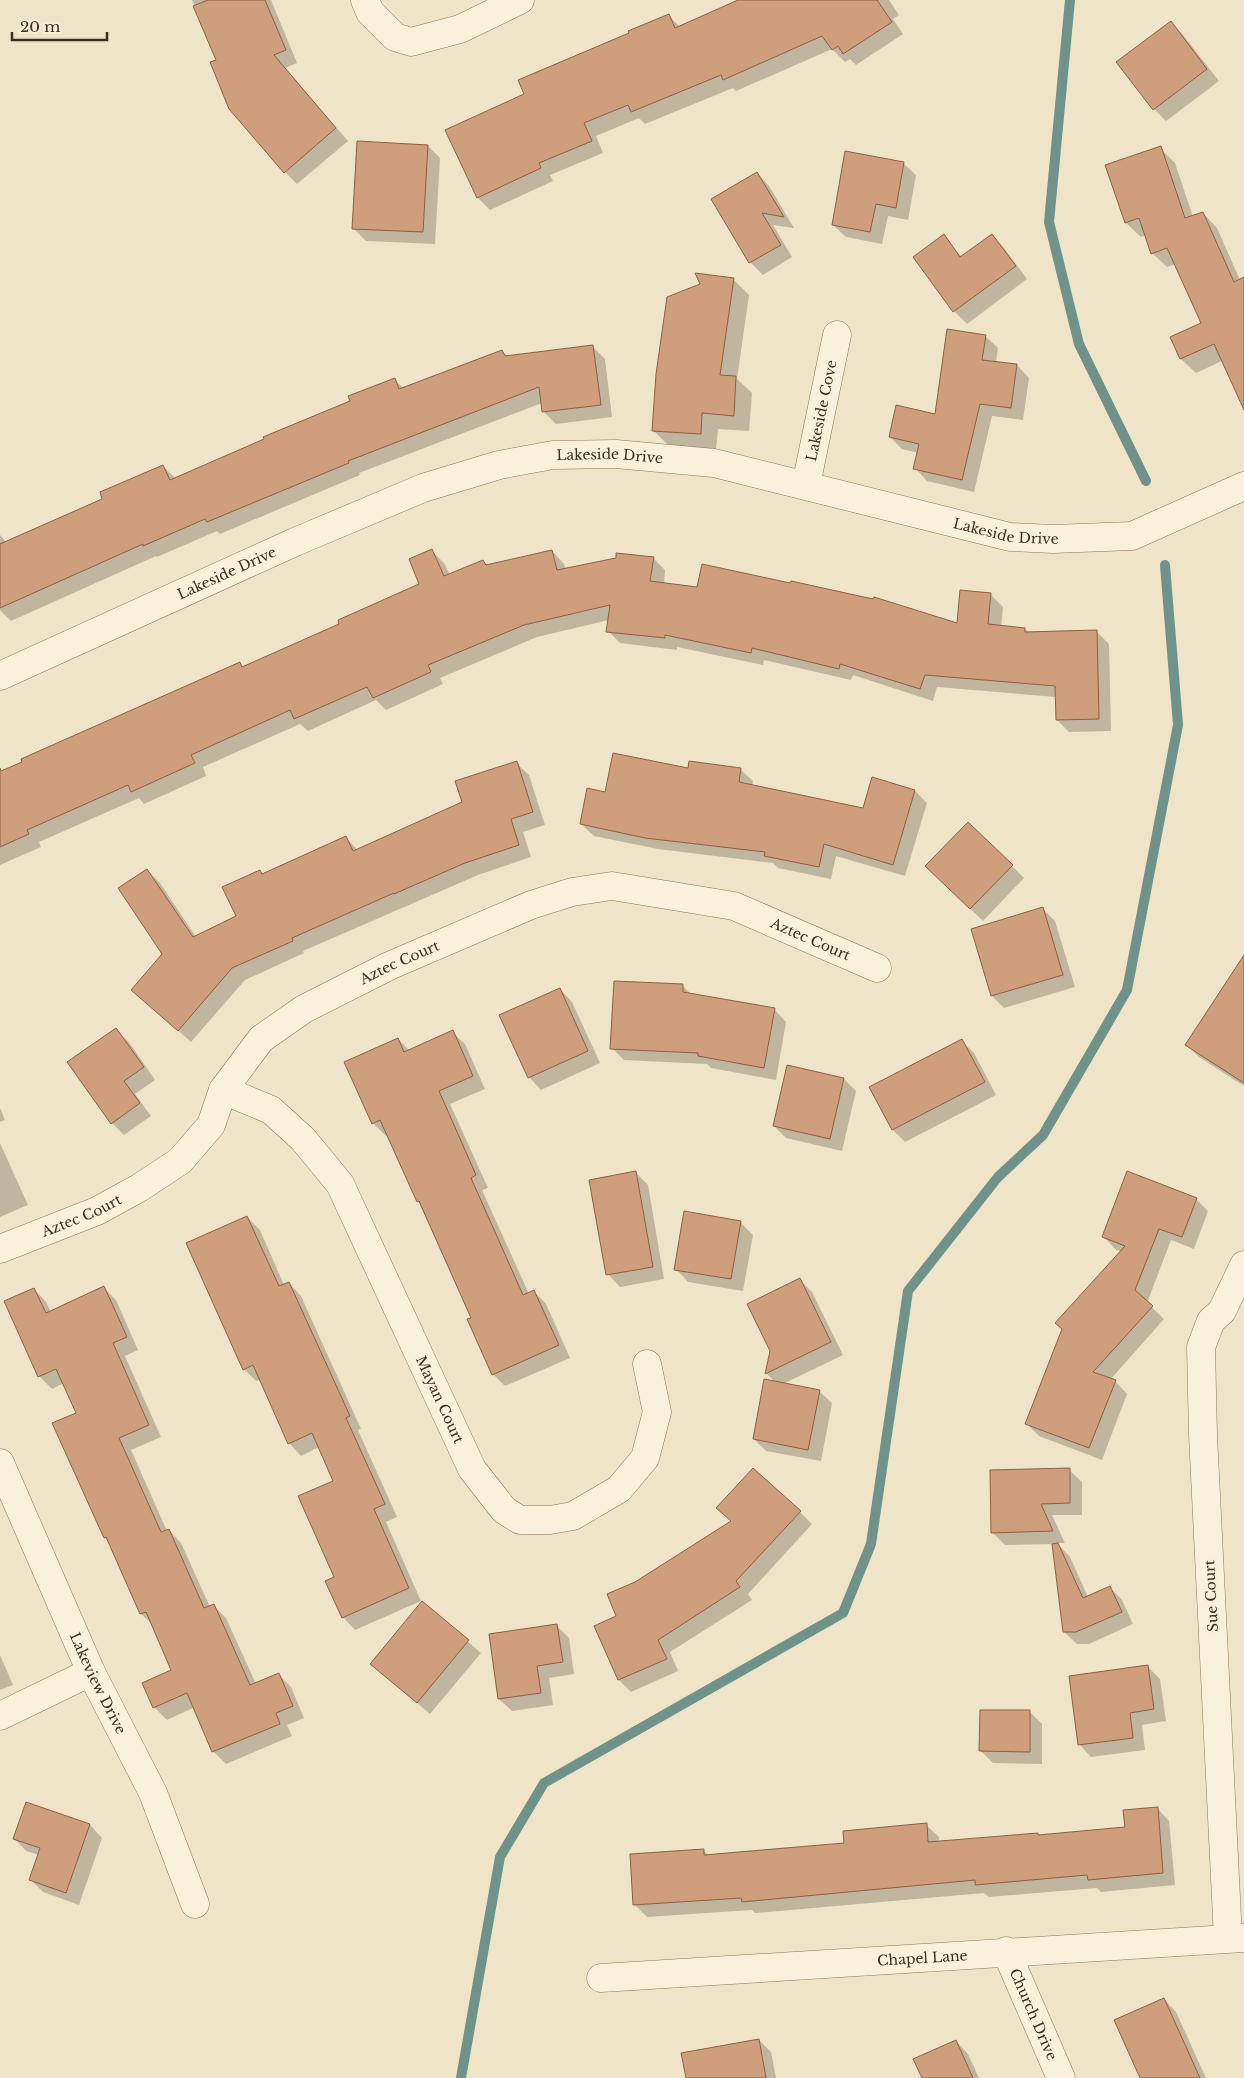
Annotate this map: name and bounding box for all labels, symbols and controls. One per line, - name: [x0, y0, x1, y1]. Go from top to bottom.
- scale bar: [12, 10, 108, 42]
- text: 20 m: [20, 17, 60, 36]
- street label: Lakeside Cove: [802, 358, 841, 463]
- street label: Lakeside Drive: [556, 445, 664, 467]
- street label: Lakeside Drive: [951, 514, 1059, 548]
- street label: Lakeside Drive: [174, 543, 279, 603]
- street label: Aztec Court: [767, 914, 854, 965]
- street label: Aztec Court: [356, 936, 443, 989]
- street label: Aztec Court: [38, 1190, 125, 1241]
- street label: Mayan Court: [412, 1353, 468, 1447]
- street label: Sue Court: [1200, 1559, 1222, 1633]
- street label: Lakeview Drive: [66, 1630, 130, 1737]
- street label: Chapel Lane: [877, 1946, 968, 1970]
- street label: Church Drive: [1006, 1966, 1061, 2063]

